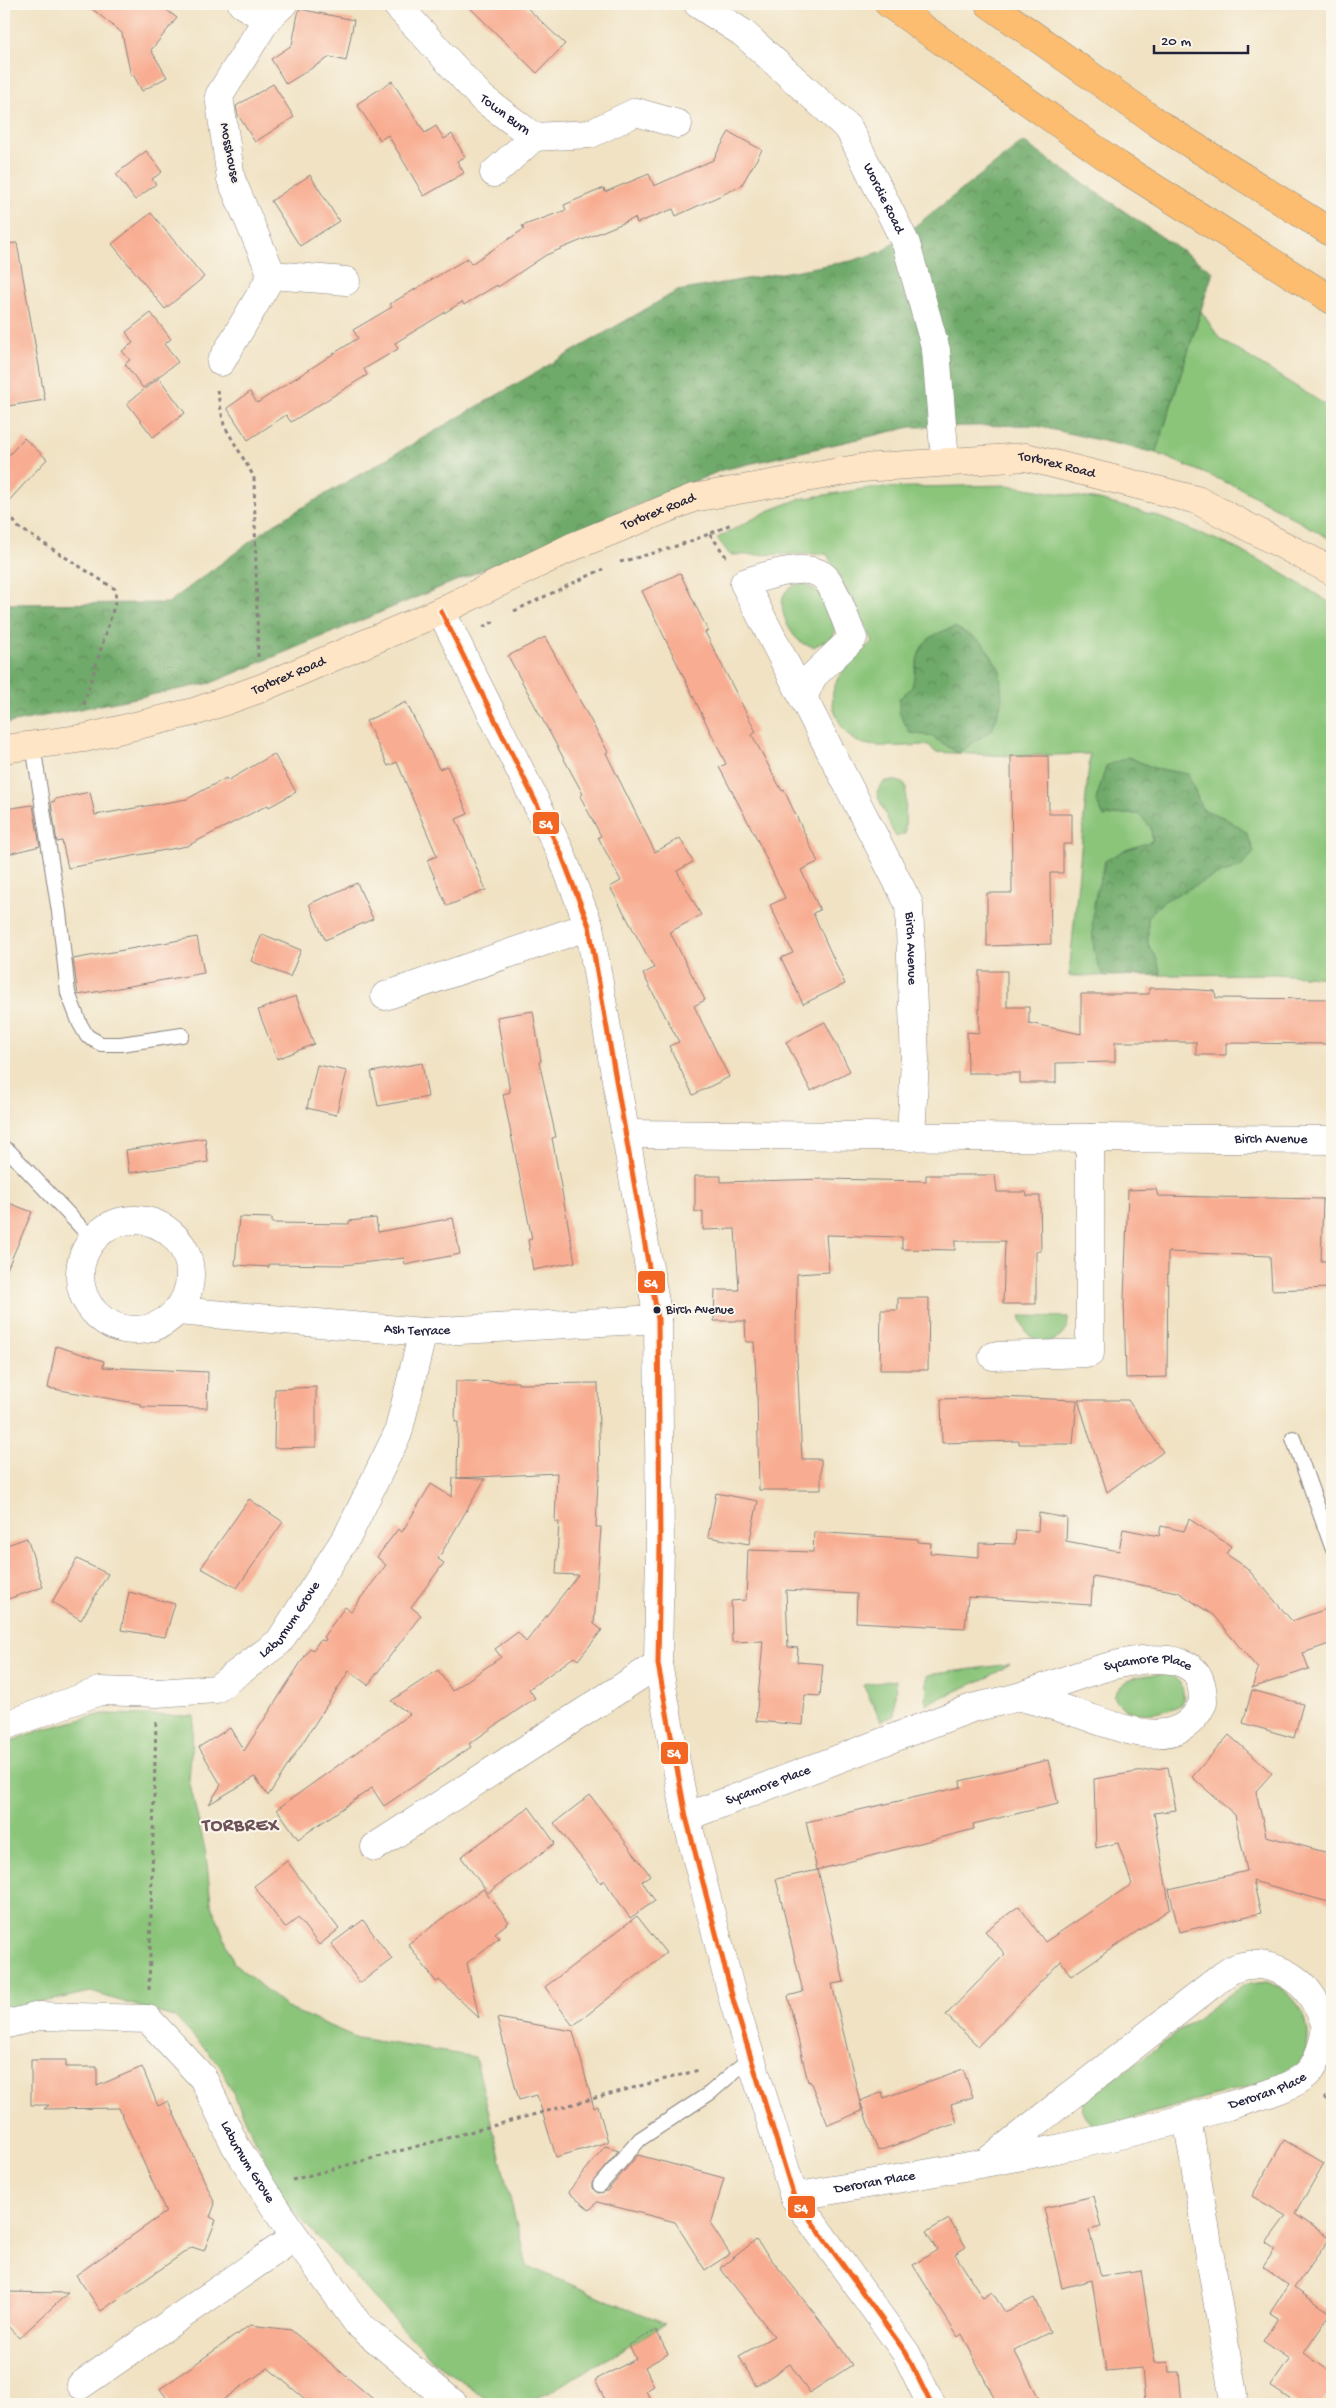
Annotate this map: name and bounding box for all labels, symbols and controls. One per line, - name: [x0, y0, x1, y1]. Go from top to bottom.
- scale bar: [1154, 22, 1247, 54]
- text: 20 m: [1161, 33, 1191, 51]
- street label: Town Burn: [475, 90, 534, 140]
- street label: Mosshouse: [215, 121, 243, 185]
- street label: Wordie Road: [859, 160, 909, 238]
- street label: Torbrex Road: [1017, 448, 1099, 483]
- street label: Torbrex Road: [618, 489, 700, 535]
- street label: Torbrex Road: [249, 652, 330, 700]
- line badge: 54: [532, 811, 560, 835]
- text: 54: [539, 817, 553, 834]
- street label: Birch Avenue: [901, 911, 921, 986]
- street label: Birch Avenue: [1233, 1131, 1308, 1148]
- line badge: 54: [637, 1270, 666, 1294]
- text: 54: [644, 1276, 658, 1293]
- place label: Birch Avenue: [665, 1303, 734, 1318]
- marker: Birch Avenue: [652, 1305, 662, 1315]
- street label: Ash Terrace: [383, 1320, 452, 1341]
- street label: Laburnum Grove: [256, 1577, 325, 1662]
- street label: Sycamore Place: [1102, 1651, 1196, 1676]
- line badge: 54: [660, 1741, 689, 1765]
- text: 54: [667, 1746, 681, 1763]
- street label: Sycamore Place: [723, 1762, 814, 1810]
- district label: TORBREX: [200, 1815, 281, 1838]
- street label: Deroran Place: [1226, 2068, 1311, 2114]
- street label: Laburnum Grove: [216, 2118, 279, 2207]
- street label: Deroran Place: [832, 2167, 917, 2198]
- line badge: 54: [787, 2195, 816, 2219]
- text: 54: [794, 2201, 808, 2218]

